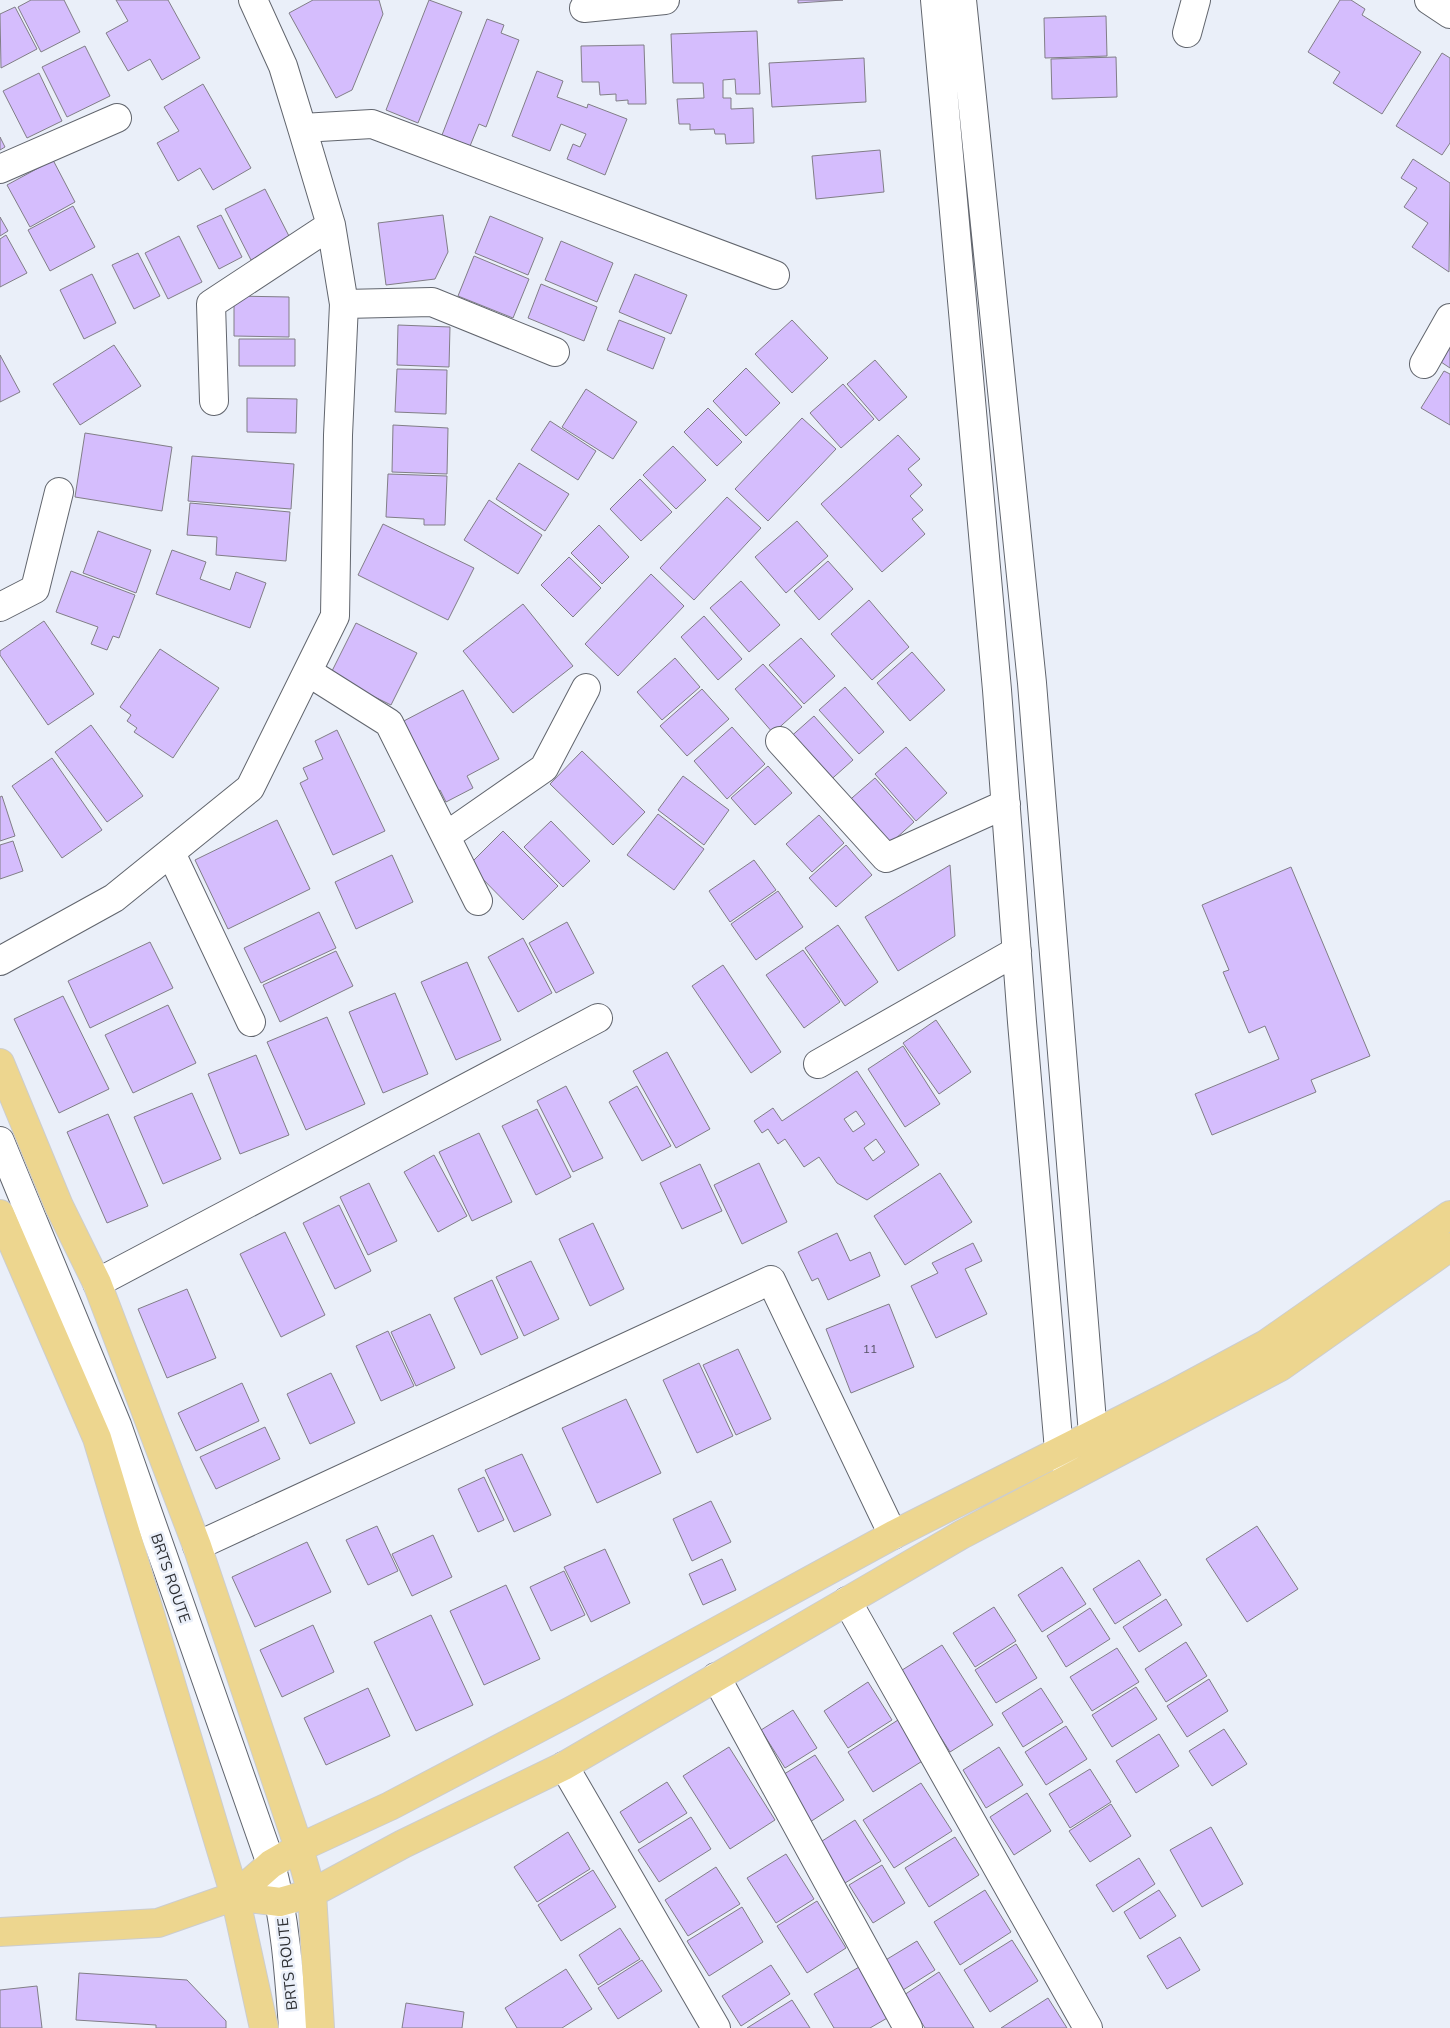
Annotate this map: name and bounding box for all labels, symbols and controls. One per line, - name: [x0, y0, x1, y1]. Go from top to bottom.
- house number: 11: [863, 1341, 877, 1356]
- street label: BRTS ROUTE: [147, 1531, 195, 1625]
- street label: BRTS ROUTE: [273, 1917, 301, 2011]

